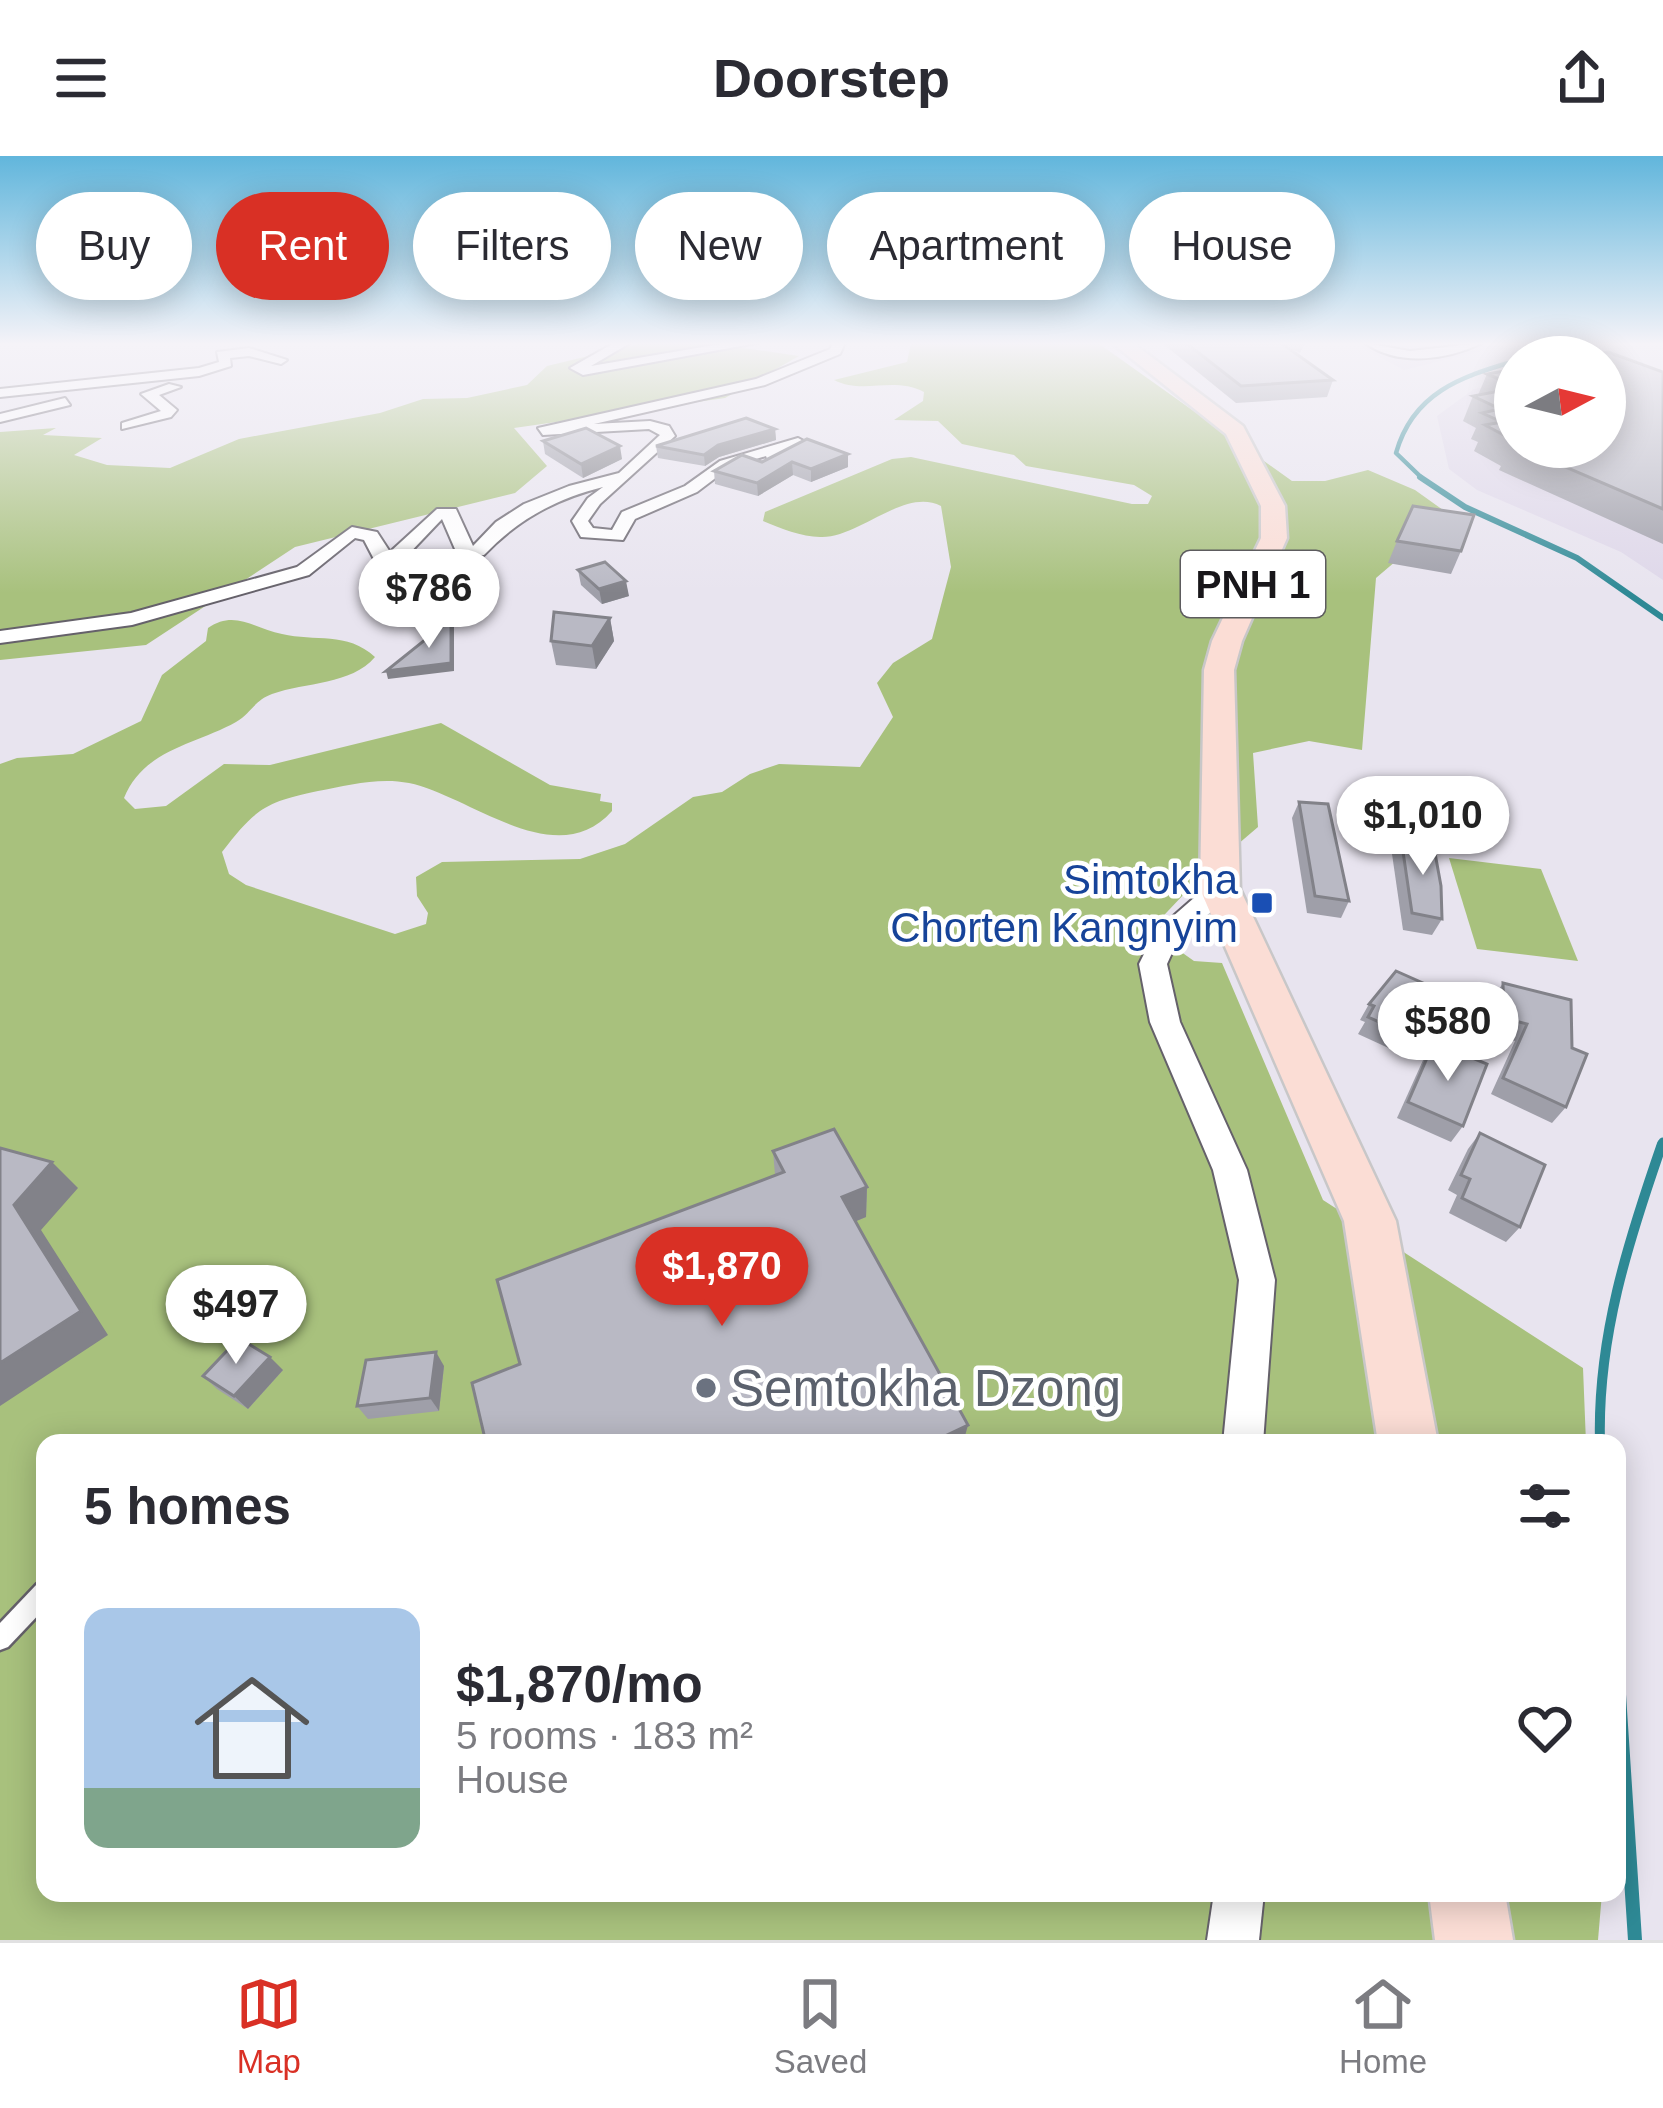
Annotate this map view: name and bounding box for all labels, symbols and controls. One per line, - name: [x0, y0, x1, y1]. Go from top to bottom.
- icon: menu: [48, 45, 114, 111]
- icon: share: [1549, 45, 1615, 111]
- text: Doorstep: [713, 48, 950, 108]
- chip: Buy: [36, 192, 192, 300]
- chip: Rent: [216, 192, 389, 300]
- chip: Filters: [413, 192, 611, 300]
- chip: New: [635, 192, 803, 300]
- chip: Apartment: [827, 192, 1105, 300]
- chip: House: [1129, 192, 1335, 300]
- north arrow: [1494, 336, 1626, 468]
- map controls: [1494, 336, 1626, 468]
- pin: $786: [358, 549, 500, 651]
- road number: PNH 1: [1181, 551, 1325, 617]
- text: $786: [386, 566, 472, 609]
- pin: $1,010: [1325, 776, 1521, 878]
- text: $1,010: [1363, 793, 1483, 836]
- place label: Simtokha Chorten Kangnyim: [890, 856, 1239, 951]
- marker: Simtokha Chorten Kangnyim: [1249, 890, 1275, 916]
- pin: $580: [1377, 982, 1519, 1084]
- text: $580: [1405, 999, 1491, 1042]
- pin: $1,870: [624, 1227, 820, 1329]
- text: $1,870: [662, 1244, 782, 1287]
- pin: $497: [165, 1265, 307, 1367]
- text: $497: [193, 1282, 279, 1325]
- place label: Semtokha Dzong: [730, 1360, 1121, 1417]
- marker: Semtokha Dzong: [693, 1375, 719, 1401]
- icon: filters: [1512, 1473, 1578, 1539]
- text: 5 homes: [84, 1478, 291, 1535]
- icon: home: [180, 1656, 324, 1800]
- text: $1,870/mo: [456, 1656, 703, 1713]
- icon: heart: [1512, 1695, 1578, 1761]
- text: 5 rooms · 183 m²: [456, 1714, 753, 1757]
- text: House: [456, 1758, 569, 1801]
- tab: Map: [236, 1971, 302, 2081]
- tab: Saved: [774, 1971, 867, 2081]
- tab: Home: [1339, 1971, 1427, 2081]

